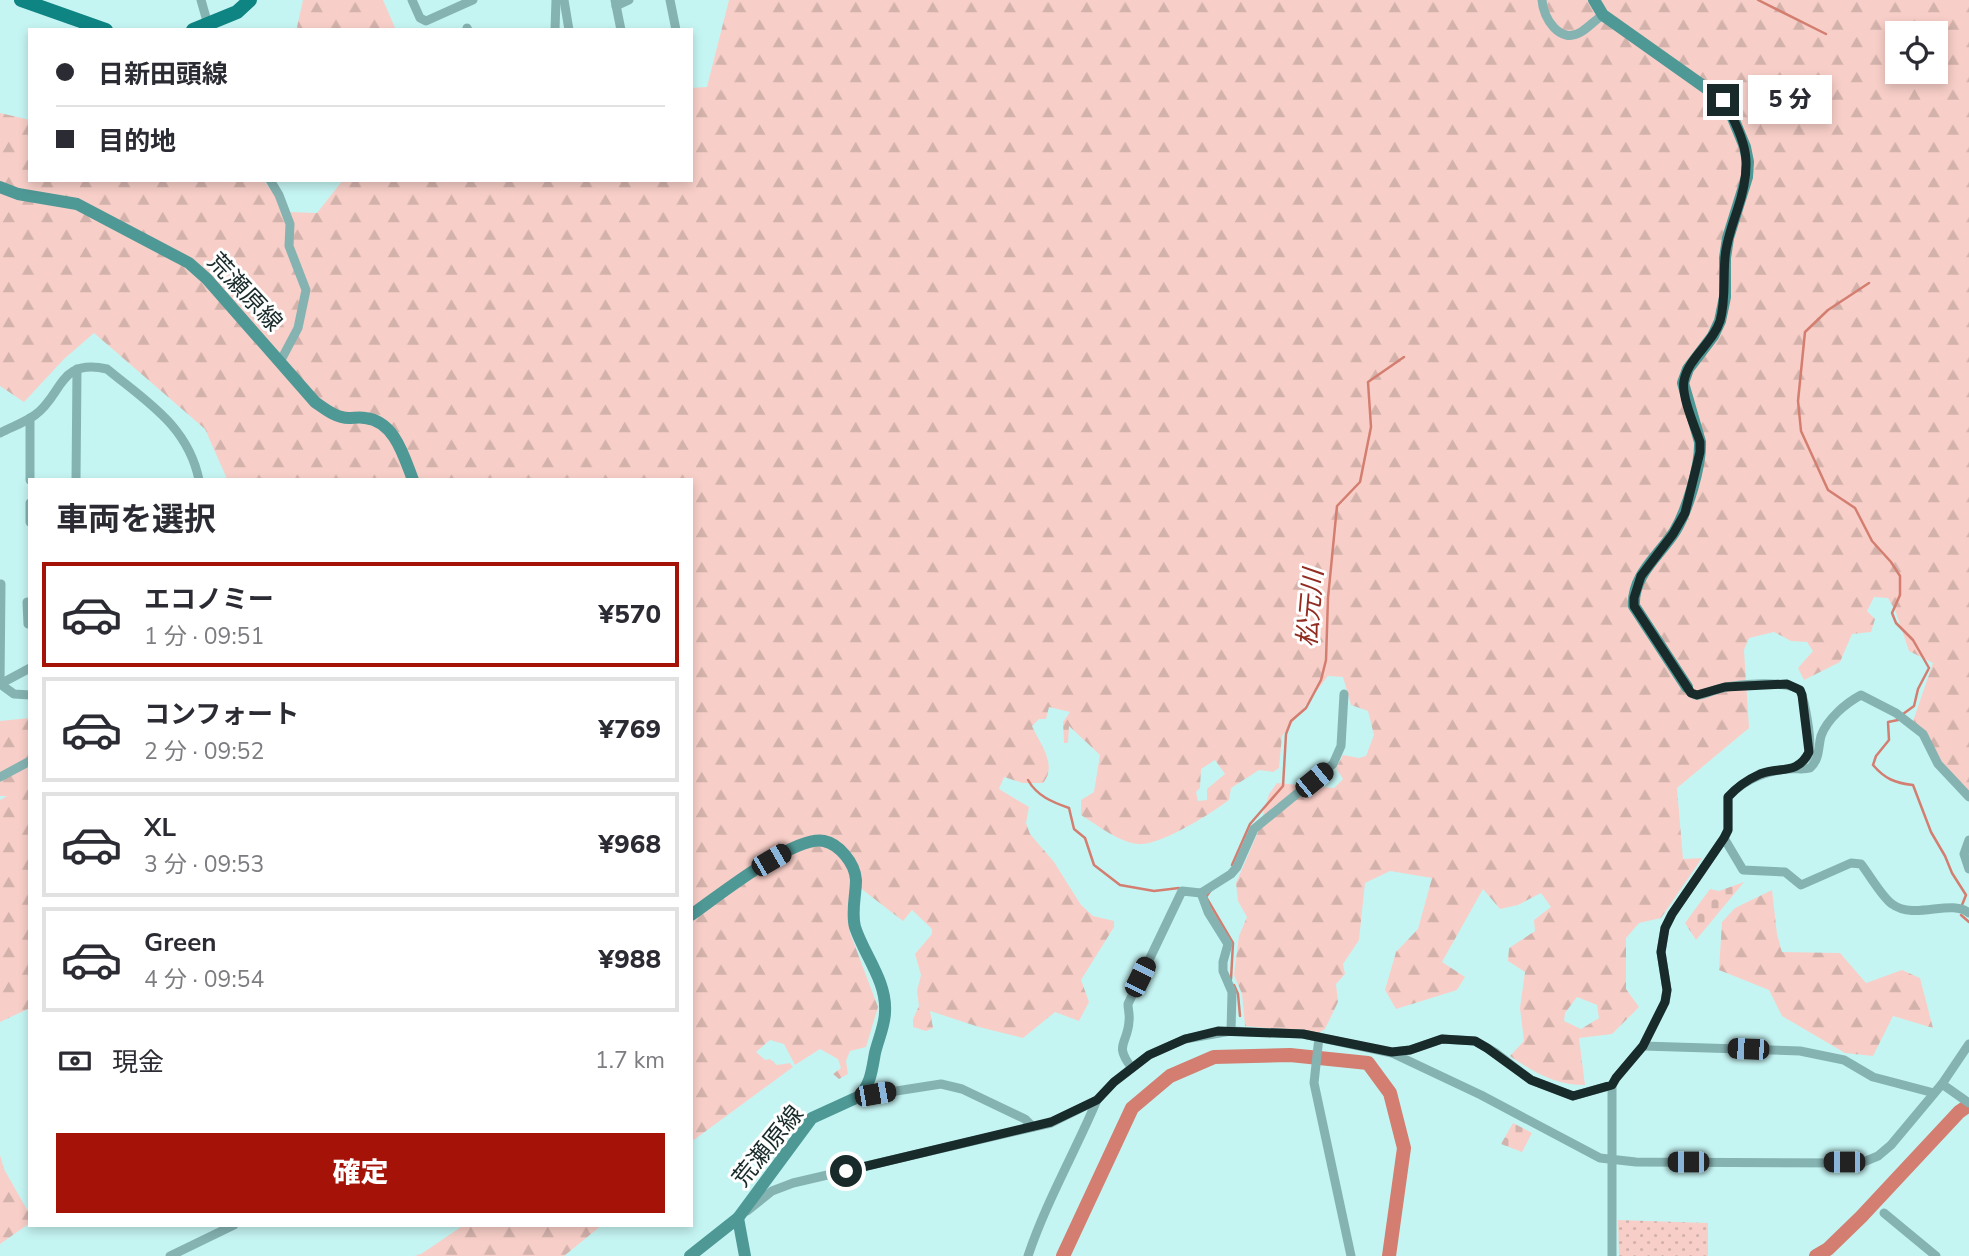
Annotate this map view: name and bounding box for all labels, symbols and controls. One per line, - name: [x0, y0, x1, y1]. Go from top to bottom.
- map controls: [1885, 21, 1948, 84]
- button: locate: [1885, 21, 1948, 84]
- text: 日新田頭線: [98, 57, 228, 92]
- callout: 5 分: [1748, 76, 1831, 124]
- route end: [1707, 84, 1739, 116]
- text: 5 分: [1768, 84, 1812, 115]
- text: 目的地: [98, 124, 176, 159]
- street label: 荒瀬原線: [201, 246, 289, 338]
- text: 車両を選択: [56, 498, 216, 541]
- water label: 松元川: [1290, 565, 1332, 648]
- text: エコノミー: [144, 582, 274, 617]
- icon: car: [60, 583, 123, 646]
- text: ¥570: [599, 597, 661, 632]
- text: 1 分 · 09:51: [144, 621, 264, 652]
- text: コンフォート: [144, 697, 299, 732]
- icon: car: [60, 698, 123, 761]
- text: ¥769: [599, 712, 661, 747]
- text: 2 分 · 09:52: [144, 736, 264, 767]
- car: [1292, 759, 1337, 801]
- text: XL: [144, 810, 176, 845]
- icon: car: [60, 813, 123, 876]
- text: ¥968: [599, 827, 661, 862]
- car: [748, 840, 795, 880]
- text: 3 分 · 09:53: [144, 849, 264, 880]
- text: Green: [144, 925, 217, 960]
- icon: car: [60, 928, 123, 991]
- text: ¥988: [599, 942, 661, 977]
- car: [1122, 954, 1159, 1000]
- text: 4 分 · 09:54: [144, 964, 264, 995]
- car: [1727, 1038, 1770, 1060]
- icon: cash: [56, 1042, 94, 1080]
- text: 現金: [112, 1045, 164, 1080]
- text: 1.7 km: [595, 1045, 665, 1076]
- car: [853, 1080, 898, 1108]
- street label: 荒瀬原線: [725, 1099, 811, 1193]
- button: 確定: [56, 1133, 665, 1213]
- car: [1668, 1152, 1710, 1173]
- car: [1824, 1152, 1866, 1173]
- route start: [830, 1155, 862, 1187]

